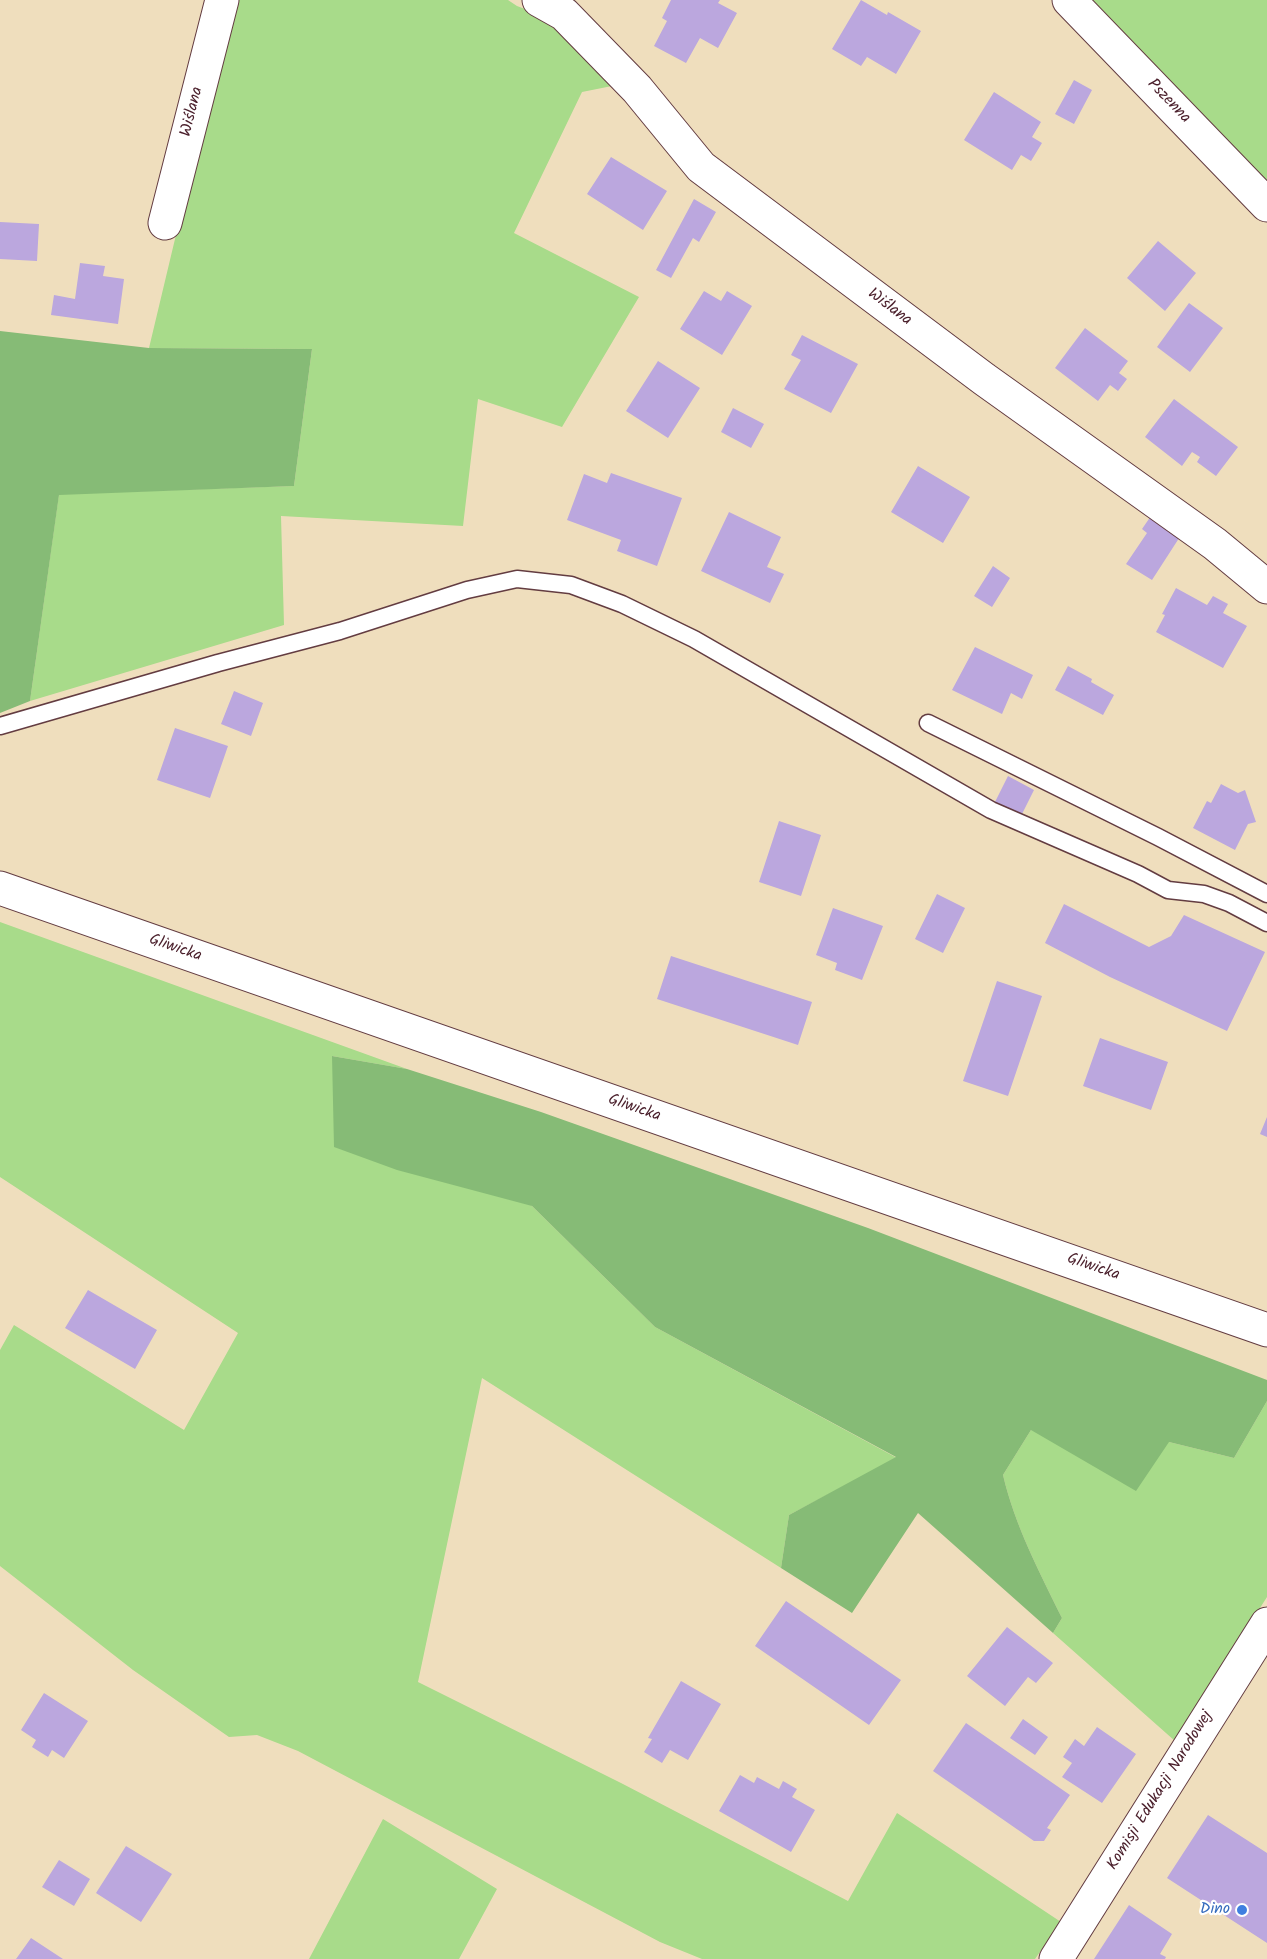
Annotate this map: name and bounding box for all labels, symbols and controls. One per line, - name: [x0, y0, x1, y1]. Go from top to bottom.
- street label: Pszenna: [1142, 76, 1194, 128]
- street label: Wiślana: [178, 85, 208, 139]
- street label: Wiślana: [863, 285, 915, 331]
- street label: Gliwicka: [146, 931, 204, 967]
- street label: Gliwicka: [605, 1091, 663, 1127]
- street label: Gliwicka: [1064, 1250, 1122, 1286]
- street label: Komisji Edukacji Narodowej: [1104, 1708, 1218, 1874]
- place label: Dino: [1200, 1900, 1230, 1920]
- marker: Dino: [1235, 1903, 1249, 1917]

